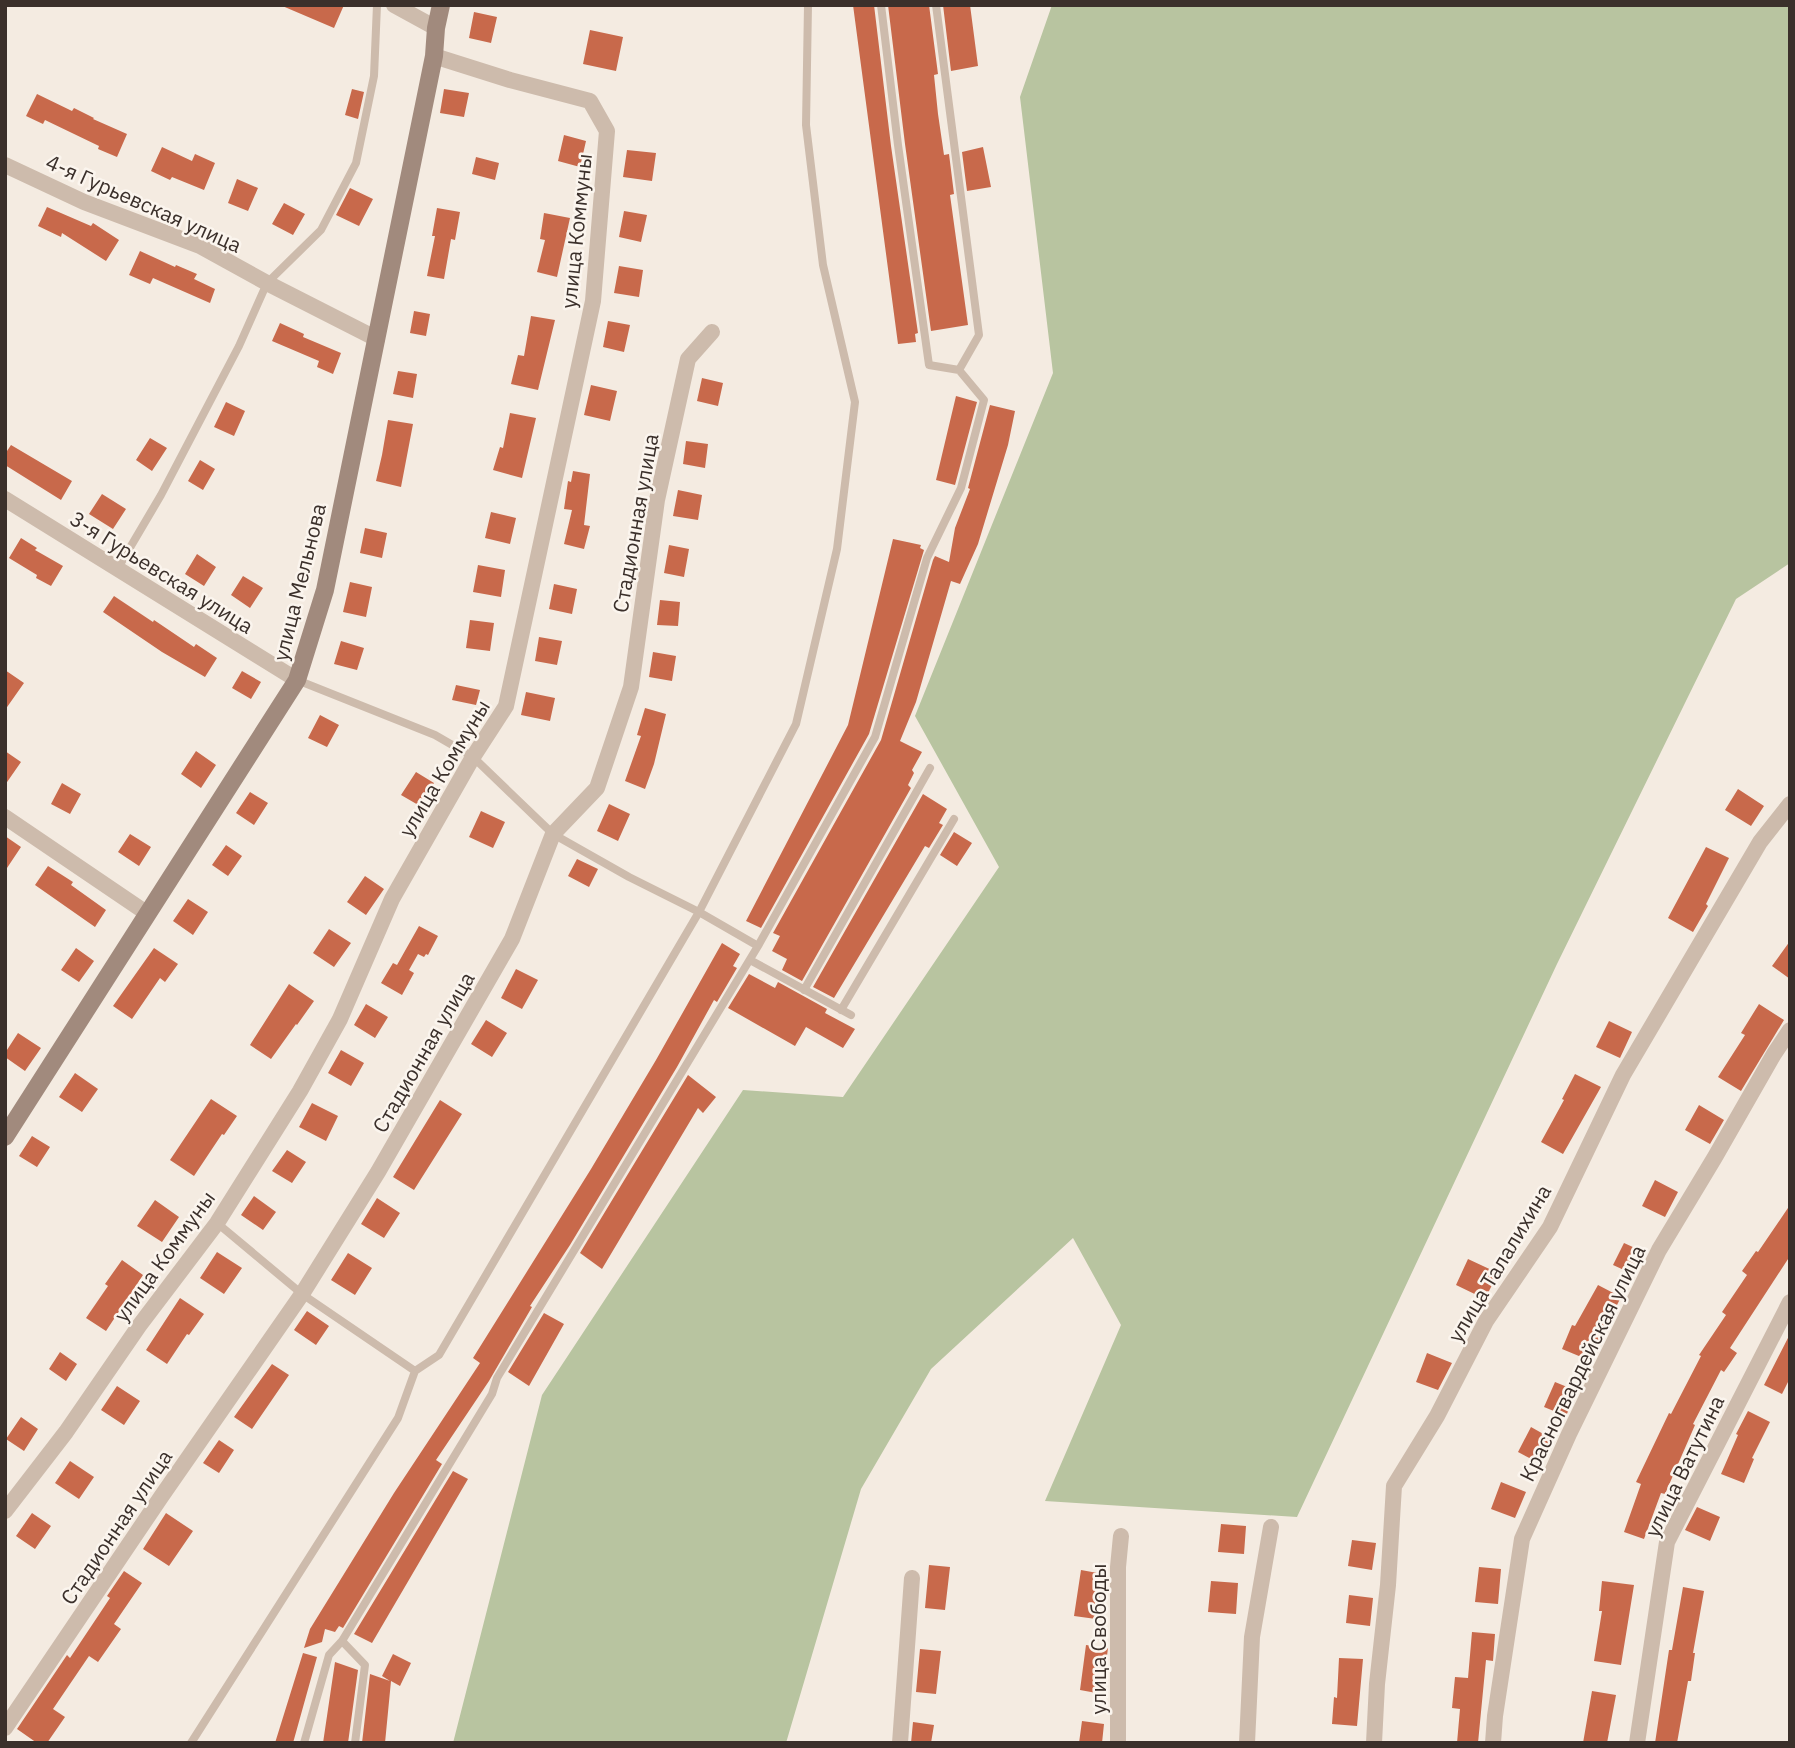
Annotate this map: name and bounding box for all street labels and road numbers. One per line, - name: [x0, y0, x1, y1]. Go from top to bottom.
- street label: 4-я Гурьевская улица: [42, 147, 246, 259]
- street label: улица Коммуны: [554, 152, 598, 310]
- street label: Стадионная улица: [605, 431, 665, 615]
- street label: улица Мельнова: [266, 500, 332, 664]
- street label: 3-я Гурьевская улица: [65, 504, 259, 640]
- street label: улица Коммуны: [392, 694, 496, 842]
- street label: Стадионная улица: [366, 966, 480, 1138]
- street label: улица Талалихина: [1441, 1179, 1557, 1347]
- street label: улица Коммуны: [107, 1185, 221, 1327]
- street label: Красногвардейская улица: [1512, 1240, 1652, 1486]
- street label: улица Ватутина: [1638, 1391, 1730, 1541]
- street label: Стадионная улица: [54, 1444, 178, 1610]
- street label: улица Свободы: [1084, 1563, 1112, 1715]

